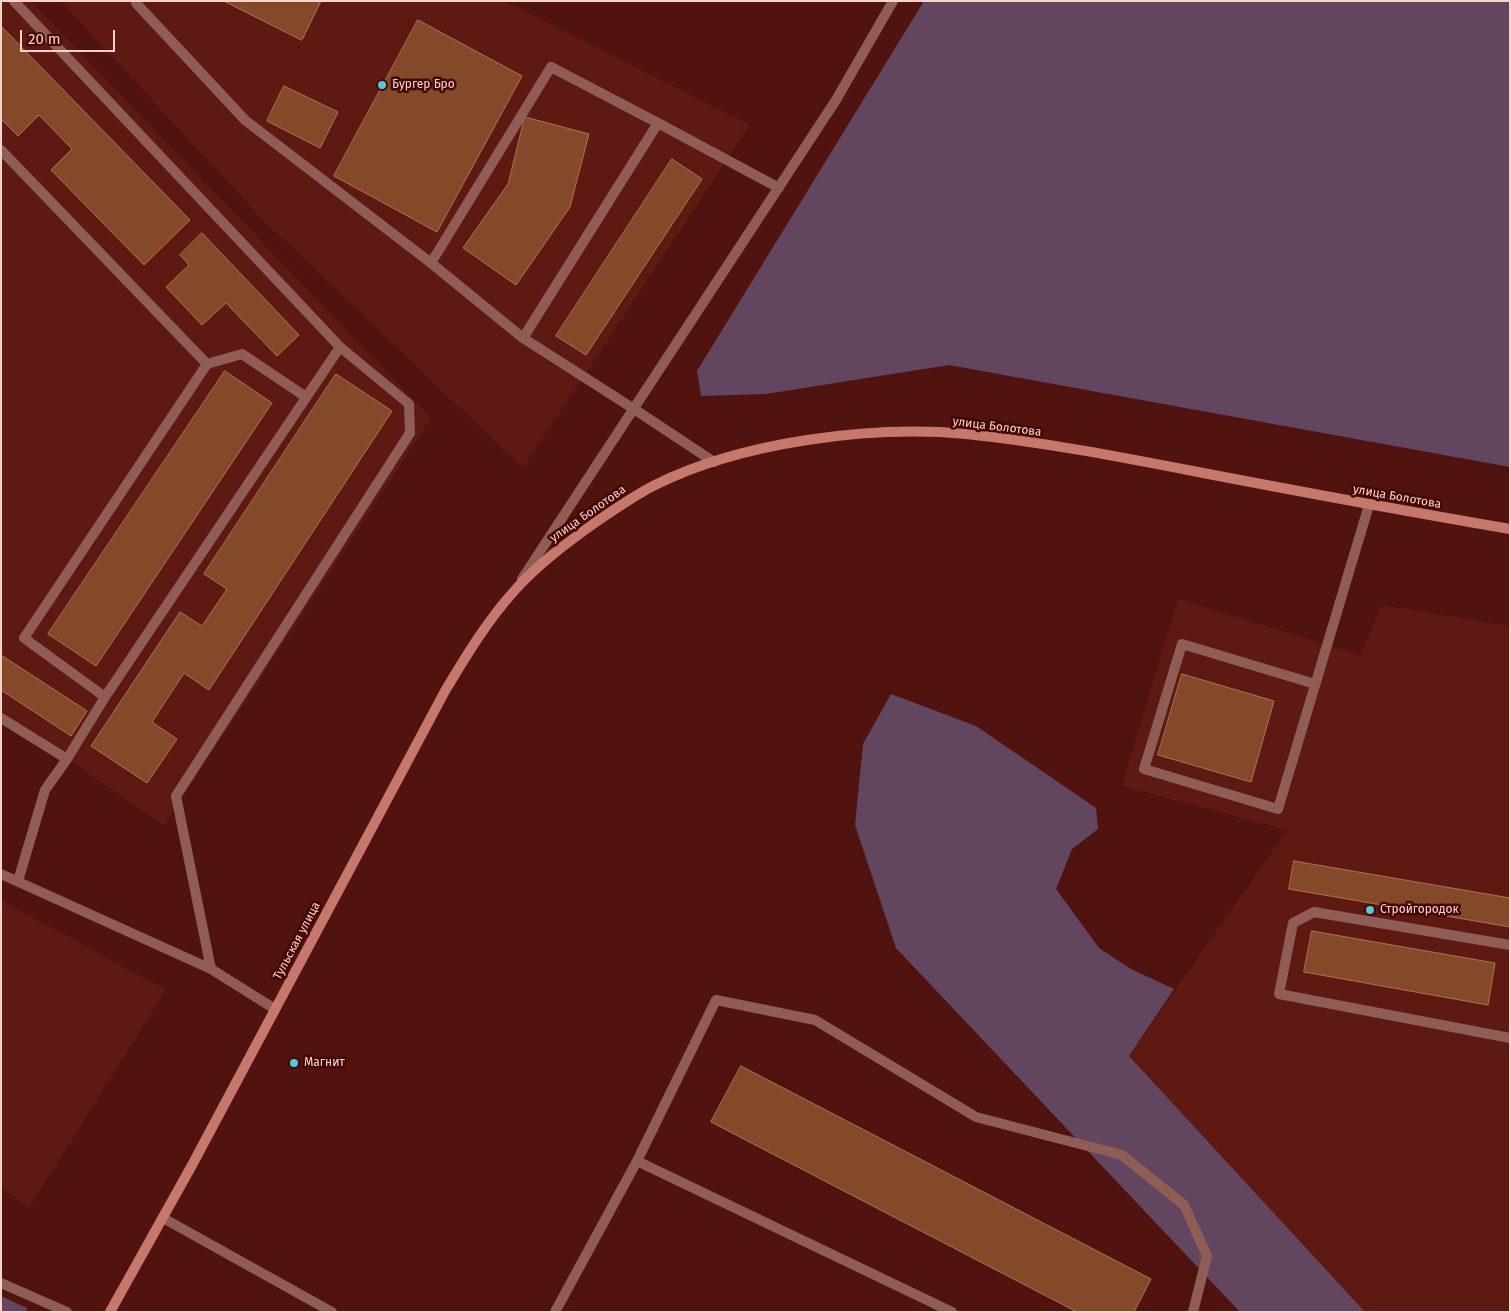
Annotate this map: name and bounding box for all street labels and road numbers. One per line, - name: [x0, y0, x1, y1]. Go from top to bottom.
- street label: улица Болотова: [952, 414, 1042, 440]
- street label: улица Болотова: [547, 482, 629, 546]
- street label: улица Болотова: [1352, 482, 1442, 512]
- street label: Тульская улица: [270, 900, 324, 982]

